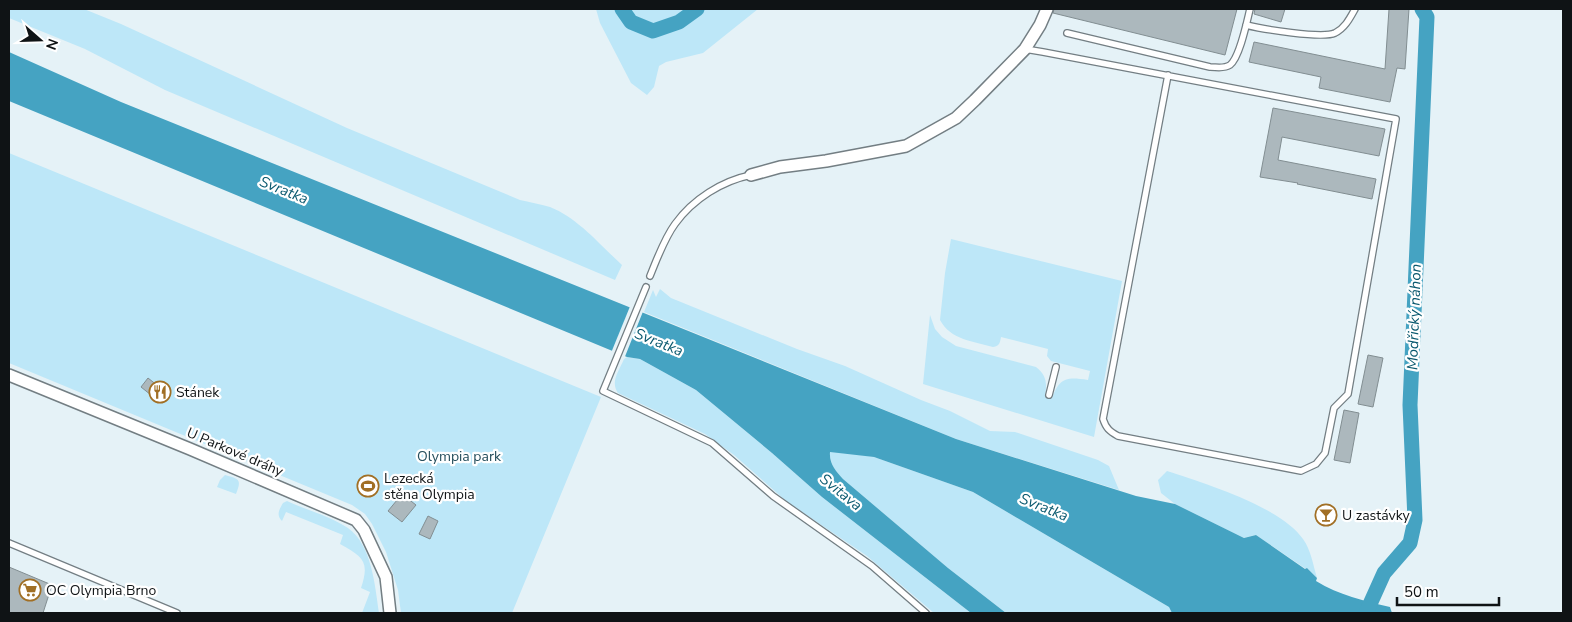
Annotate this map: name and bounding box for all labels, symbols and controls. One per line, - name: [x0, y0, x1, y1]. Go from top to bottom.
- north arrow: [15, 15, 65, 65]
- text: N: [41, 36, 62, 52]
- water label: Svratka: [257, 171, 311, 209]
- water label: Modřický náhon: [1402, 263, 1426, 371]
- water label: Svratka: [632, 323, 686, 361]
- restaurant icon: Stánek: [148, 380, 172, 404]
- place label: Stánek: [176, 383, 220, 402]
- street label: U Parkové dráhy: [184, 423, 287, 481]
- park label: Olympia park: [417, 447, 502, 466]
- place label: Lezecká stěna Olympia: [384, 469, 475, 504]
- water label: Svitava: [816, 469, 866, 515]
- sports icon: Lezecká stěna Olympia: [356, 474, 380, 498]
- water label: Svratka: [1017, 488, 1071, 526]
- bar icon: U zastávky: [1314, 503, 1338, 527]
- place label: U zastávky: [1342, 506, 1411, 525]
- scale bar: [1397, 574, 1500, 606]
- supermarket icon: OC Olympia Brno: [18, 578, 42, 602]
- place label: OC Olympia Brno: [46, 581, 157, 600]
- text: 50 m: [1404, 582, 1439, 602]

